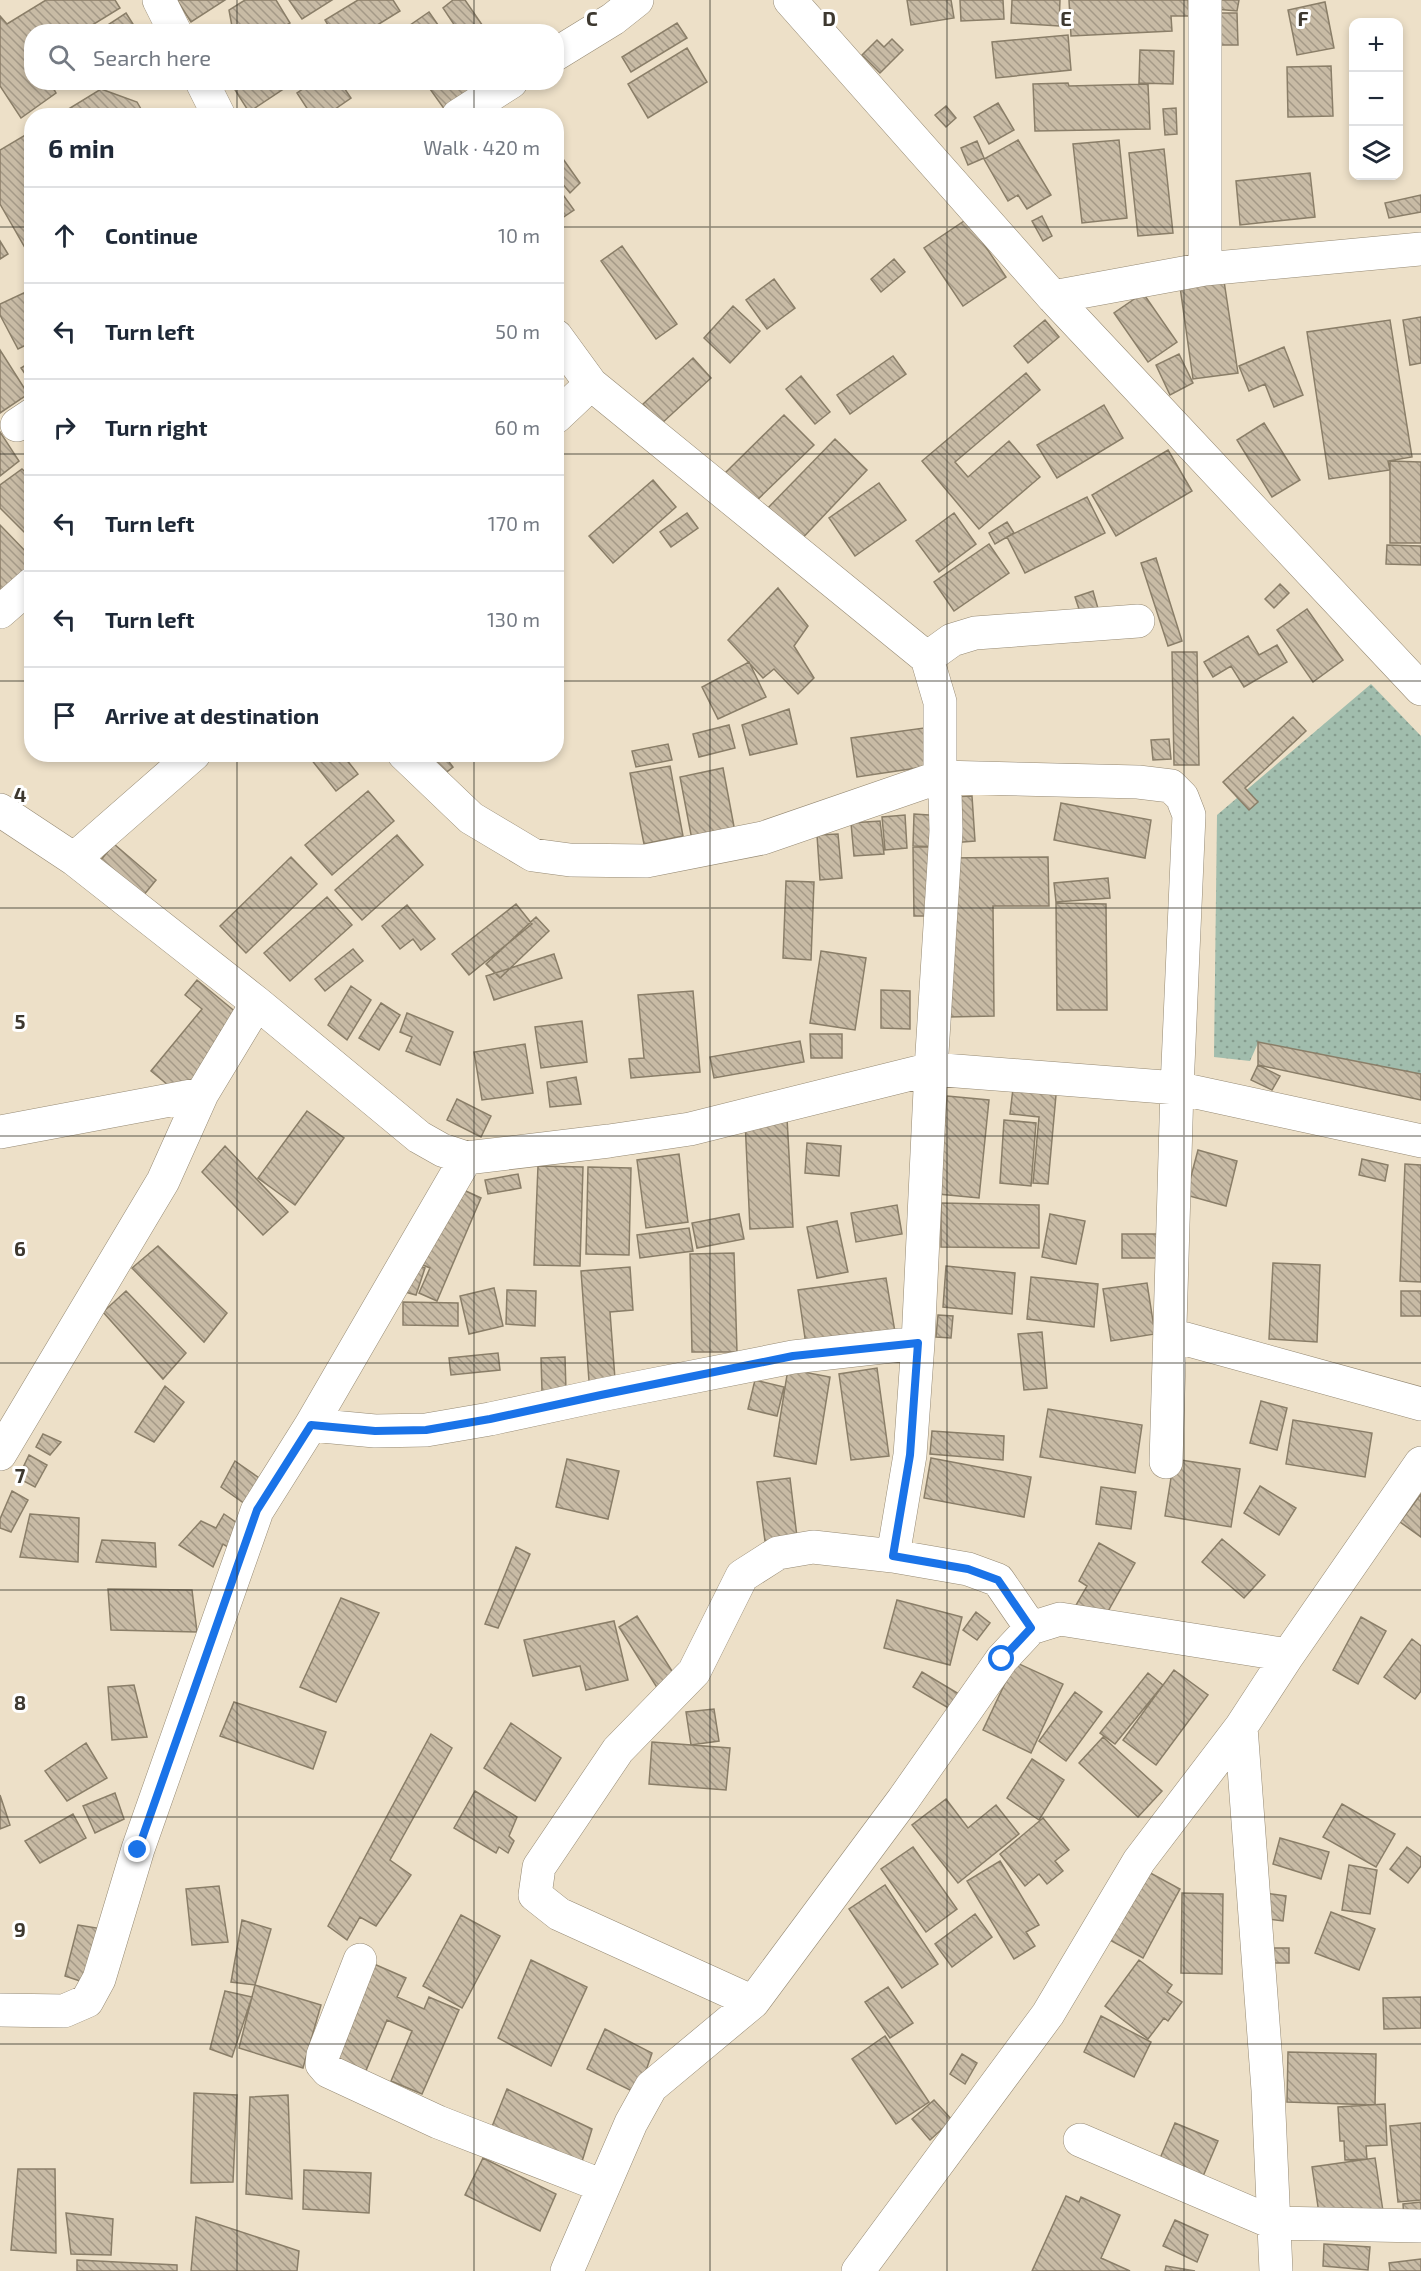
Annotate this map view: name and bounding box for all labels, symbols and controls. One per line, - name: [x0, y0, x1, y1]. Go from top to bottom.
- text: C: [586, 6, 598, 30]
- text: D: [822, 6, 836, 30]
- text: E: [1060, 6, 1072, 30]
- text: F: [1297, 6, 1309, 30]
- map controls: [1349, 18, 1403, 180]
- button: +: [1349, 18, 1403, 72]
- search box: [24, 24, 564, 90]
- icon: search: [45, 41, 78, 74]
- text: Search here: [93, 44, 211, 70]
- button: −: [1349, 72, 1403, 126]
- button: layers: [1349, 126, 1403, 180]
- text: 6 min: [48, 132, 115, 163]
- text: Walk · 420 m: [423, 135, 540, 159]
- icon: ahead: [48, 219, 81, 252]
- text: Continue: [105, 222, 198, 248]
- text: 10 m: [498, 223, 540, 247]
- icon: left: [48, 315, 81, 348]
- text: Turn left: [105, 318, 194, 344]
- text: 50 m: [495, 319, 540, 343]
- icon: right: [48, 411, 81, 444]
- text: Turn right: [105, 414, 207, 440]
- text: 60 m: [495, 415, 540, 439]
- icon: left: [48, 507, 81, 540]
- text: Turn left: [105, 510, 194, 536]
- text: 170 m: [488, 511, 540, 535]
- icon: left: [48, 603, 81, 636]
- text: Turn left: [105, 606, 194, 632]
- text: 130 m: [487, 607, 540, 631]
- icon: arrive: [48, 699, 81, 732]
- text: Arrive at destination: [105, 702, 319, 728]
- text: 4: [14, 782, 27, 806]
- text: 5: [14, 1009, 26, 1033]
- text: 6: [14, 1236, 26, 1260]
- text: 7: [15, 1463, 26, 1487]
- route start: [988, 1645, 1014, 1671]
- text: 8: [14, 1690, 26, 1714]
- route end: [124, 1836, 150, 1862]
- text: 9: [14, 1917, 26, 1941]

